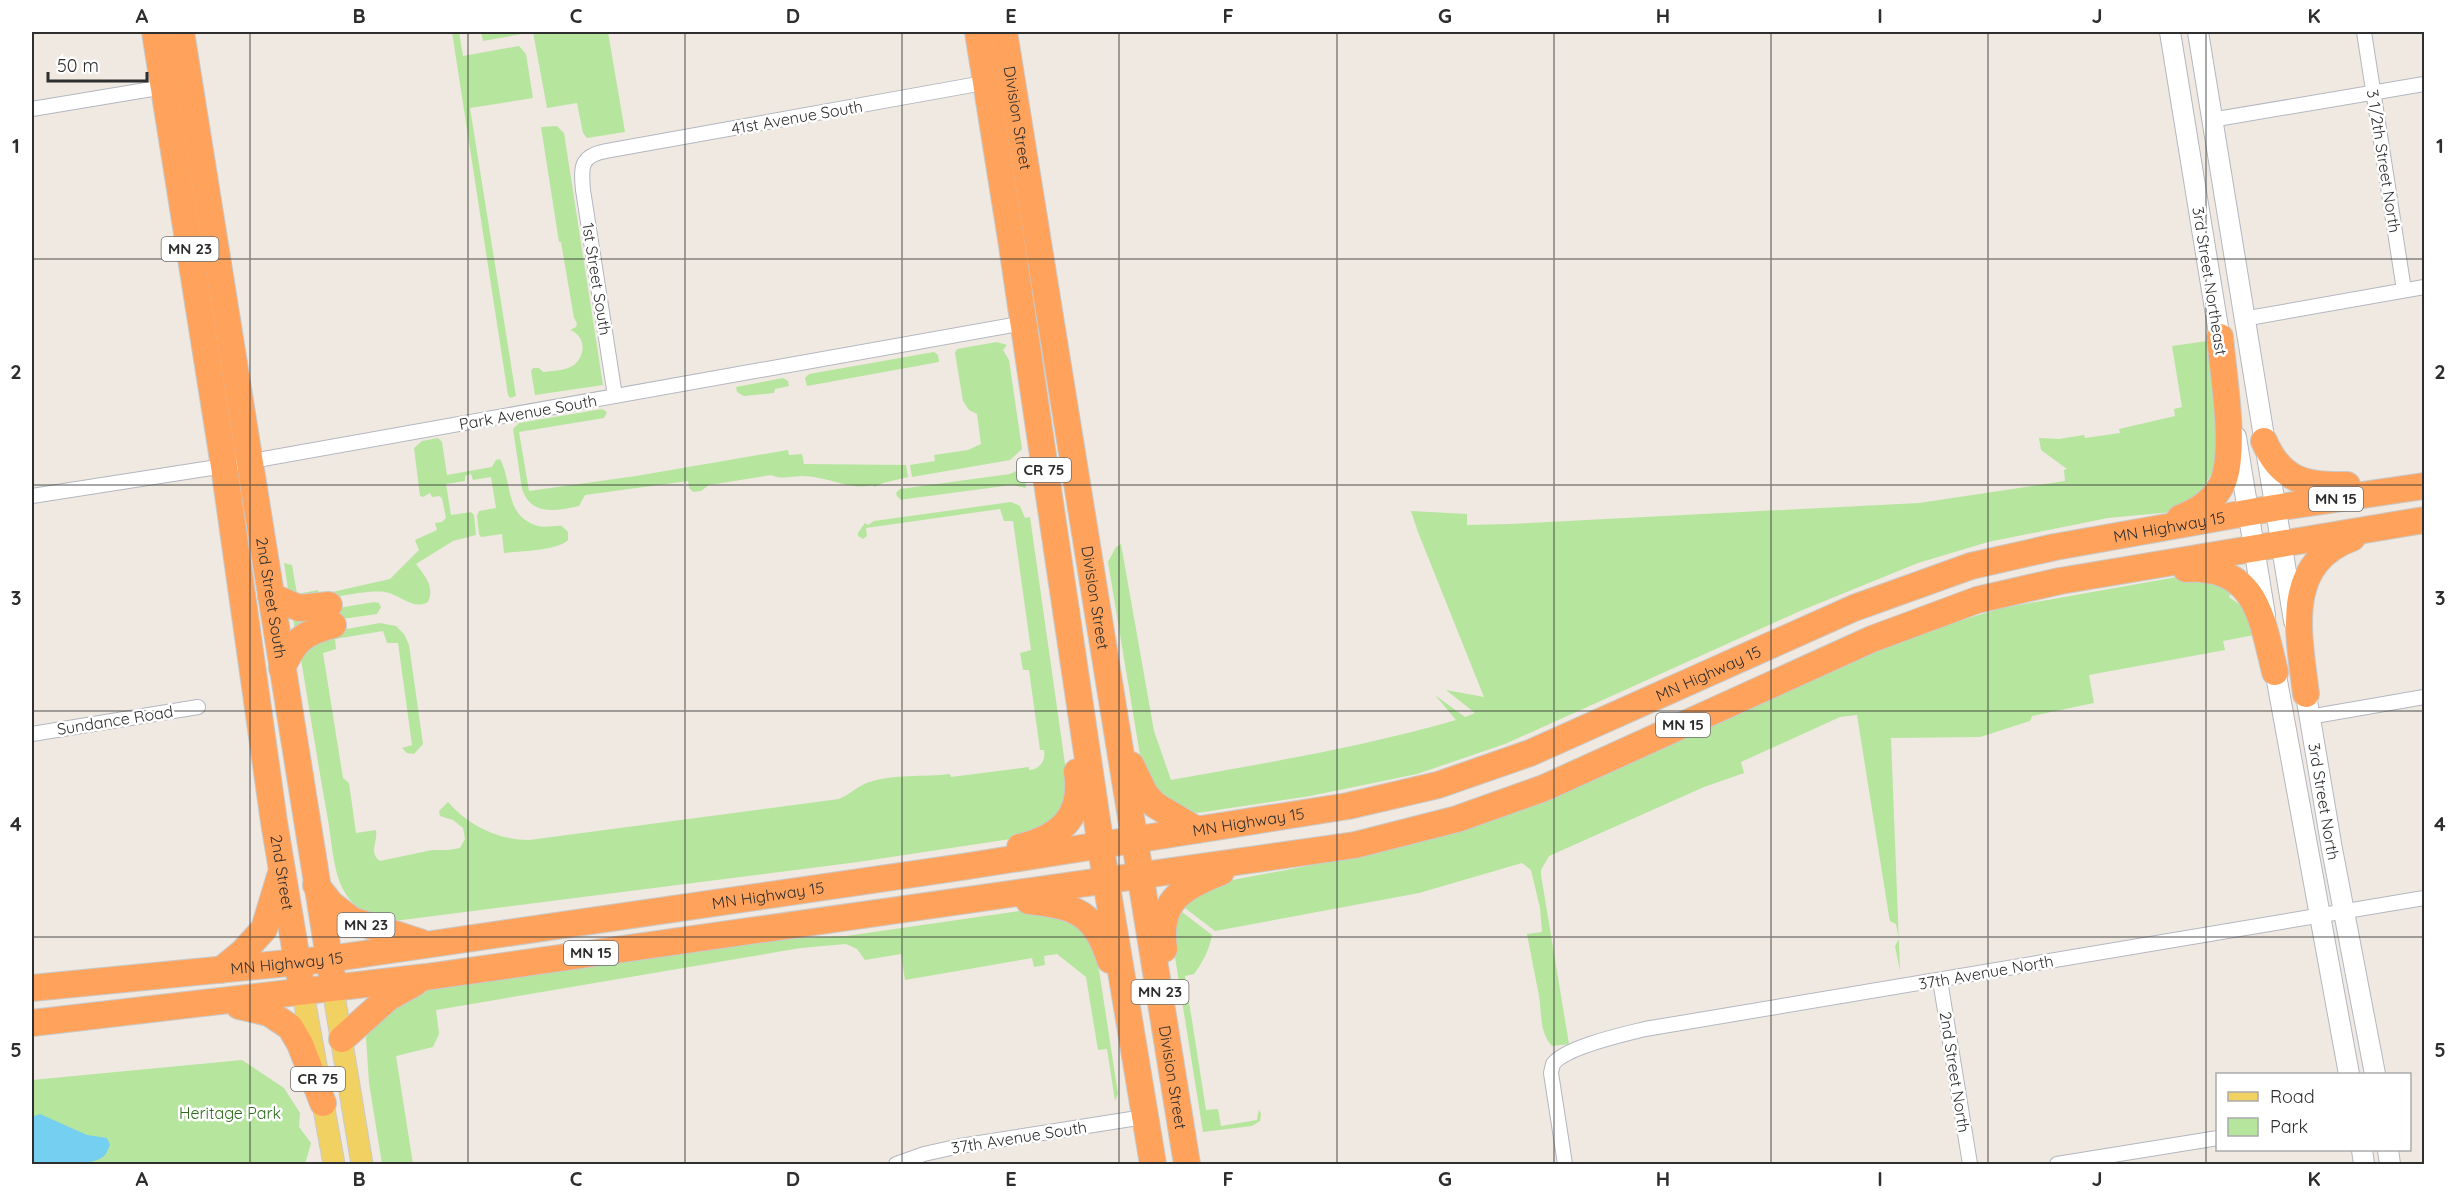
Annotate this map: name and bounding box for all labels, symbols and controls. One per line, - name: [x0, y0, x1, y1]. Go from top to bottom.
- text: A: [136, 3, 149, 28]
- text: B: [352, 3, 366, 28]
- text: C: [570, 3, 583, 28]
- text: D: [786, 3, 800, 28]
- text: E: [1005, 3, 1017, 28]
- text: F: [1222, 3, 1234, 28]
- text: G: [1438, 3, 1452, 28]
- text: H: [1656, 3, 1670, 28]
- text: I: [1877, 3, 1883, 28]
- text: J: [2091, 3, 2103, 28]
- text: K: [2307, 3, 2321, 28]
- scale bar: [48, 45, 147, 83]
- text: 50 m: [57, 54, 99, 77]
- street label: Division Street: [1000, 65, 1036, 171]
- street label: 3 1/2th Street North: [2363, 88, 2405, 234]
- street label: 41st Avenue South: [730, 96, 864, 138]
- text: 1: [12, 133, 20, 158]
- text: 1: [2436, 133, 2444, 158]
- street label: 3rd Street Northeast: [2188, 205, 2232, 357]
- street label: 1st Street South: [578, 221, 616, 337]
- road number: MN 23: [162, 237, 219, 261]
- text: 2: [10, 359, 22, 384]
- text: 2: [2434, 359, 2446, 384]
- street label: Park Avenue South: [458, 390, 598, 434]
- road number: CR 75: [1017, 458, 1071, 482]
- road number: MN 15: [2309, 487, 2363, 511]
- street label: MN Highway 15: [2112, 507, 2227, 546]
- street label: 2nd Street South: [252, 536, 291, 660]
- street label: Division Street: [1077, 544, 1114, 651]
- text: 3: [11, 585, 21, 610]
- text: 3: [2435, 585, 2445, 610]
- street label: MN Highway 15: [1653, 641, 1764, 705]
- street label: Sundance Road: [55, 701, 175, 739]
- road number: MN 15: [1656, 713, 1710, 737]
- street label: 3rd Street North: [2304, 741, 2344, 862]
- street label: MN Highway 15: [1191, 803, 1306, 840]
- text: 4: [10, 811, 22, 836]
- text: 4: [2434, 811, 2446, 836]
- street label: 2nd Street: [266, 833, 299, 911]
- street label: MN Highway 15: [711, 877, 825, 913]
- road number: MN 23: [338, 913, 394, 937]
- road number: MN 15: [564, 941, 618, 965]
- street label: MN Highway 15: [229, 947, 345, 979]
- street label: 37th Avenue North: [1917, 950, 2055, 994]
- road number: MN 23: [1132, 980, 1188, 1004]
- street label: 2nd Street North: [1936, 1010, 1974, 1134]
- street label: Division Street: [1155, 1024, 1191, 1131]
- text: 5: [10, 1037, 22, 1062]
- text: 5: [2434, 1037, 2446, 1062]
- road number: CR 75: [291, 1067, 345, 1091]
- legend: [2216, 1073, 2411, 1151]
- text: Road: [2270, 1085, 2315, 1108]
- park label: Heritage Park: [179, 1103, 281, 1123]
- text: Park: [2270, 1115, 2308, 1138]
- street label: 37th Avenue South: [950, 1116, 1088, 1158]
- text: A: [136, 1166, 149, 1191]
- text: B: [352, 1166, 366, 1191]
- text: C: [570, 1166, 583, 1191]
- text: D: [786, 1166, 800, 1191]
- text: E: [1005, 1166, 1017, 1191]
- text: F: [1222, 1166, 1234, 1191]
- text: G: [1438, 1166, 1452, 1191]
- text: H: [1656, 1166, 1670, 1191]
- text: I: [1877, 1166, 1883, 1191]
- text: J: [2091, 1166, 2103, 1191]
- text: K: [2307, 1166, 2321, 1191]

